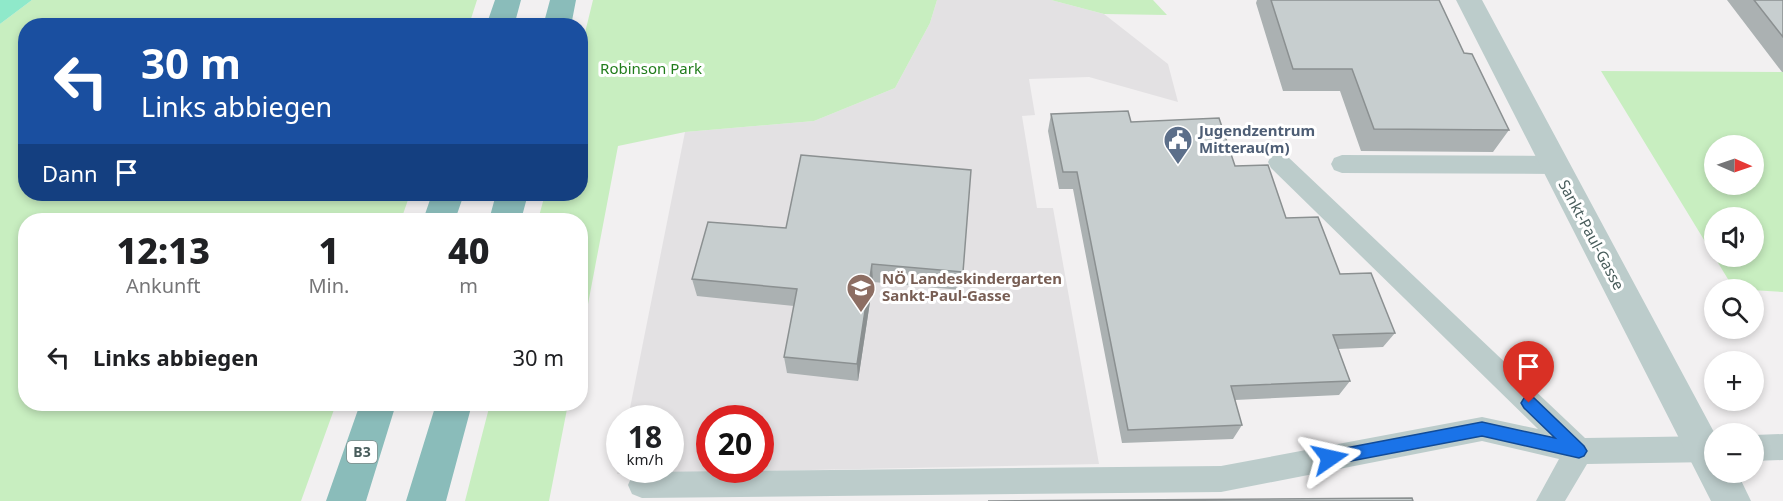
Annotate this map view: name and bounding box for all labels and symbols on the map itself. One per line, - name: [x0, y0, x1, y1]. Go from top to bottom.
- park label: Robinson Park: [600, 58, 702, 78]
- place label: Jugendzentrum Mitterau(m): [1197, 120, 1315, 157]
- public building icon: Jugendzentrum Mitterau(m): [1162, 124, 1194, 166]
- north arrow: [1704, 135, 1764, 195]
- street label: Sankt-Paul-Gasse: [1554, 176, 1629, 293]
- place label: NÖ Landeskindergarten Sankt-Paul-Gasse: [882, 268, 1062, 305]
- school or university icon: NÖ Landeskindergarten Sankt-Paul-Gasse: [845, 272, 877, 314]
- pin: [1503, 341, 1554, 403]
- speed limit sign: 20: [696, 405, 774, 483]
- position arrow: [1298, 426, 1362, 490]
- road number: B3: [347, 441, 377, 463]

